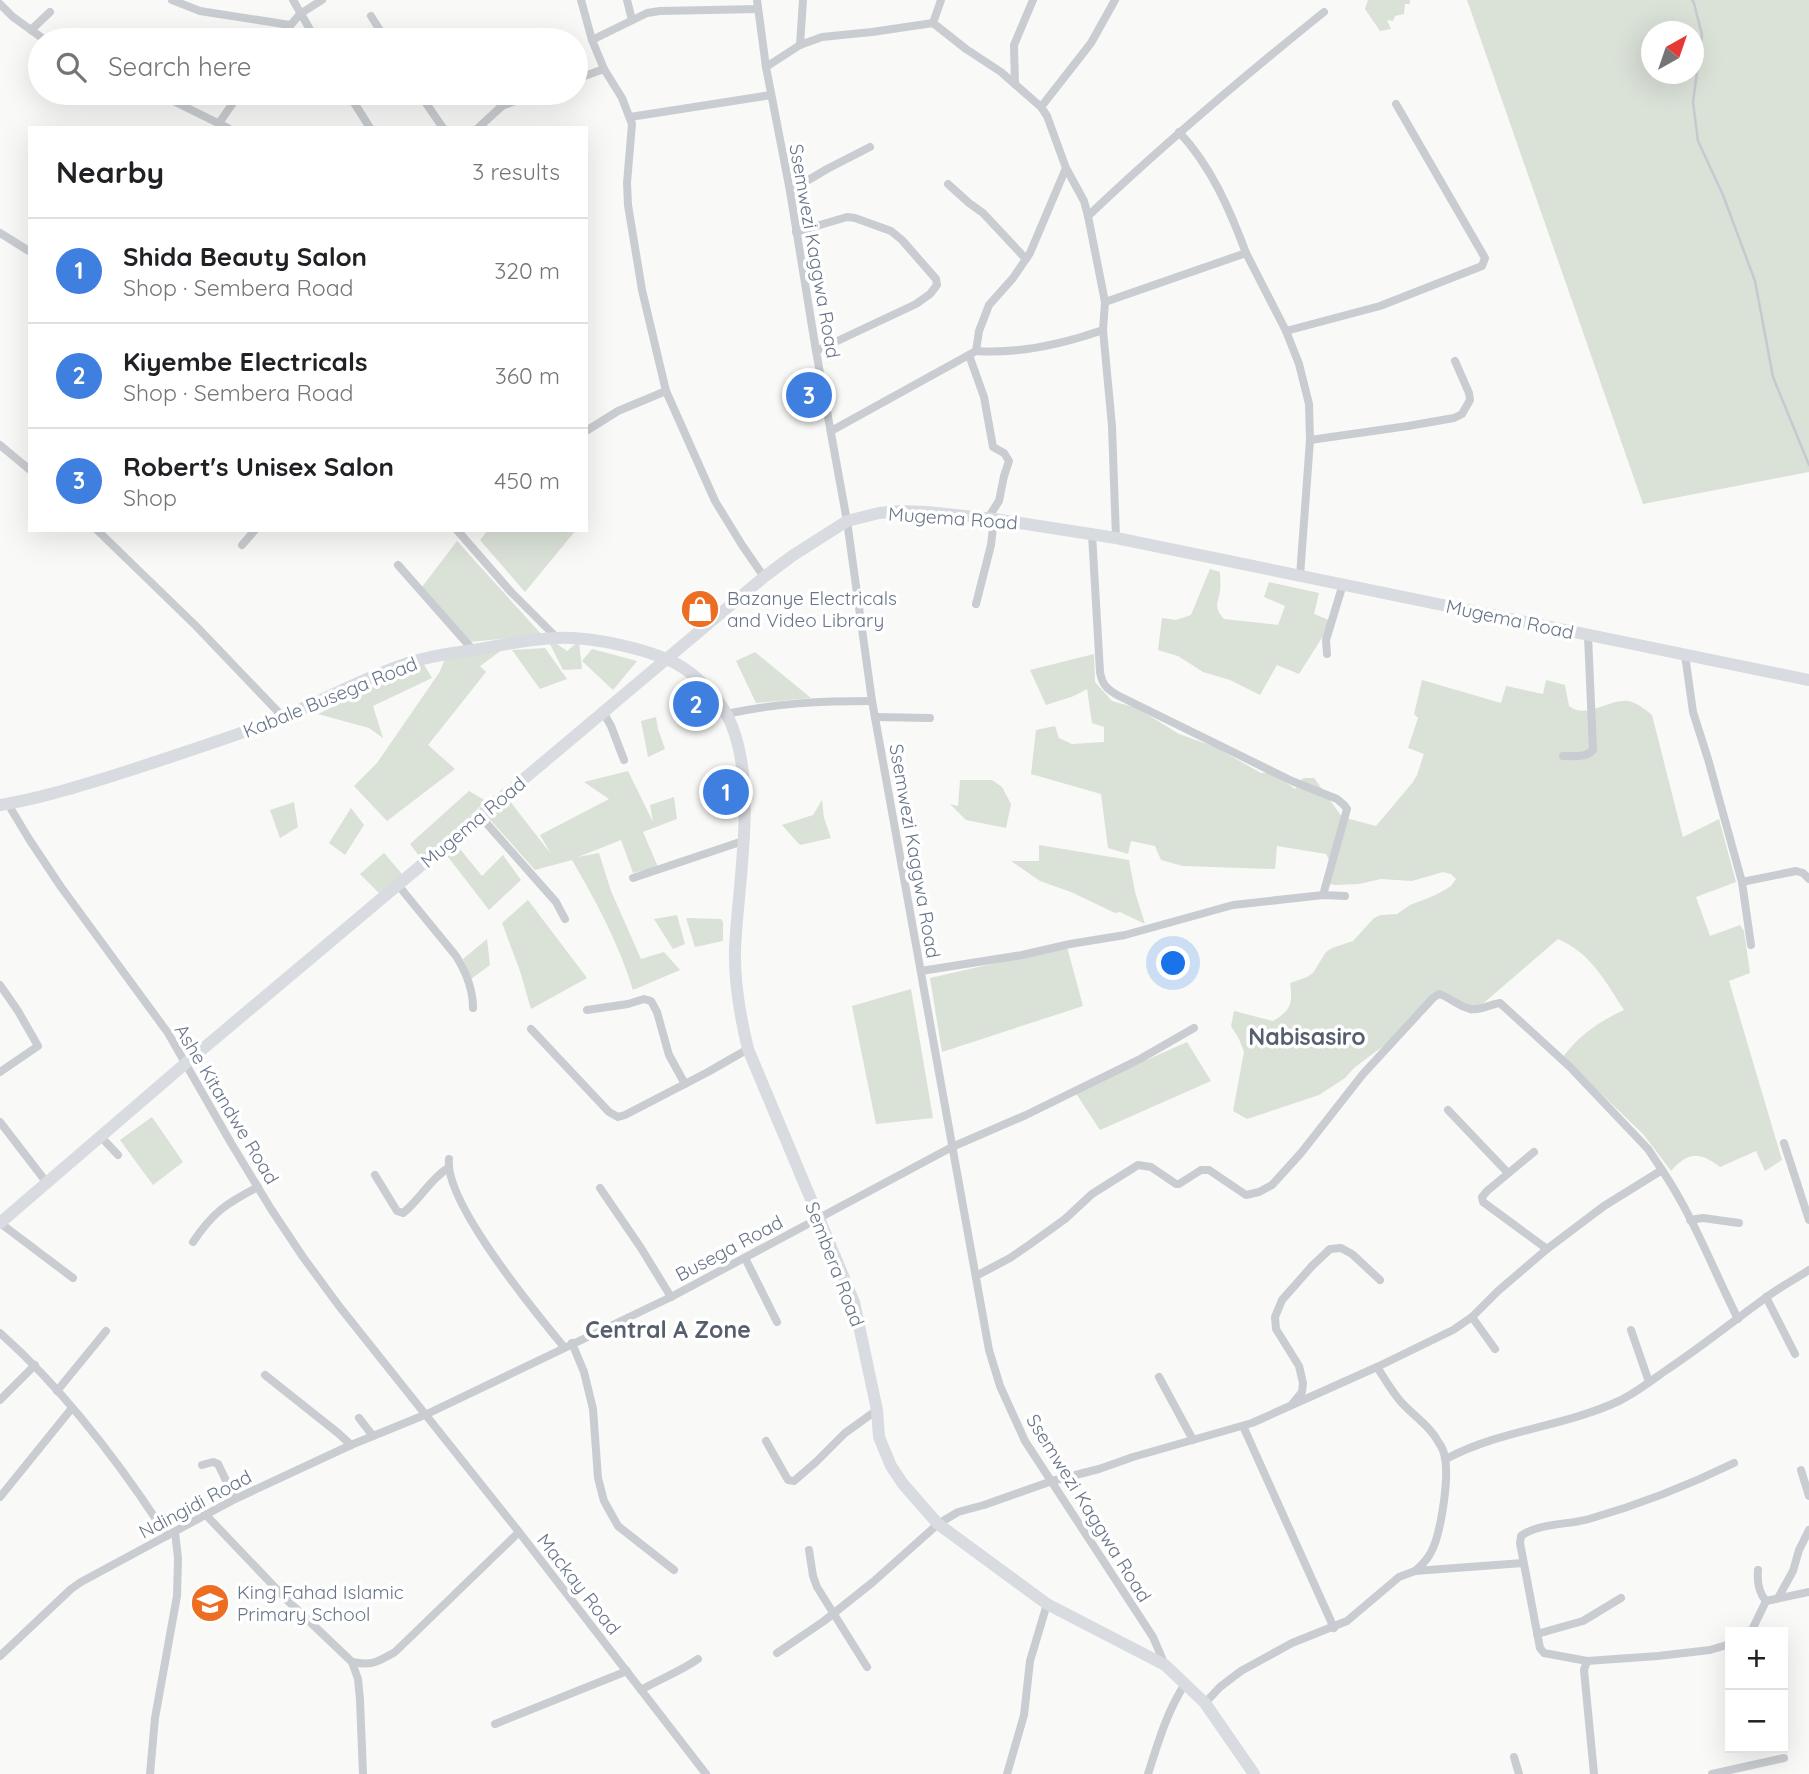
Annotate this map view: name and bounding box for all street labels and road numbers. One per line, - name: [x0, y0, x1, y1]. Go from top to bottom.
- street label: Ssemwezi Kaggwa Road: [784, 142, 846, 360]
- street label: Mugema Road: [887, 502, 1019, 534]
- street label: Mugema Road: [1444, 594, 1576, 644]
- street label: Kabale Busega Road: [239, 651, 421, 743]
- street label: Ssemwezi Kaggwa Road: [884, 742, 946, 960]
- street label: Mugema Road: [416, 771, 530, 873]
- street label: Ashe Kitandwe Road: [170, 1020, 284, 1188]
- street label: Sembera Road: [800, 1198, 870, 1330]
- street label: Busega Road: [671, 1210, 787, 1286]
- street label: Ssemwezi Kaggwa Road: [1021, 1410, 1157, 1606]
- street label: Ndingidi Road: [135, 1464, 255, 1544]
- street label: Mackay Road: [532, 1529, 626, 1639]

